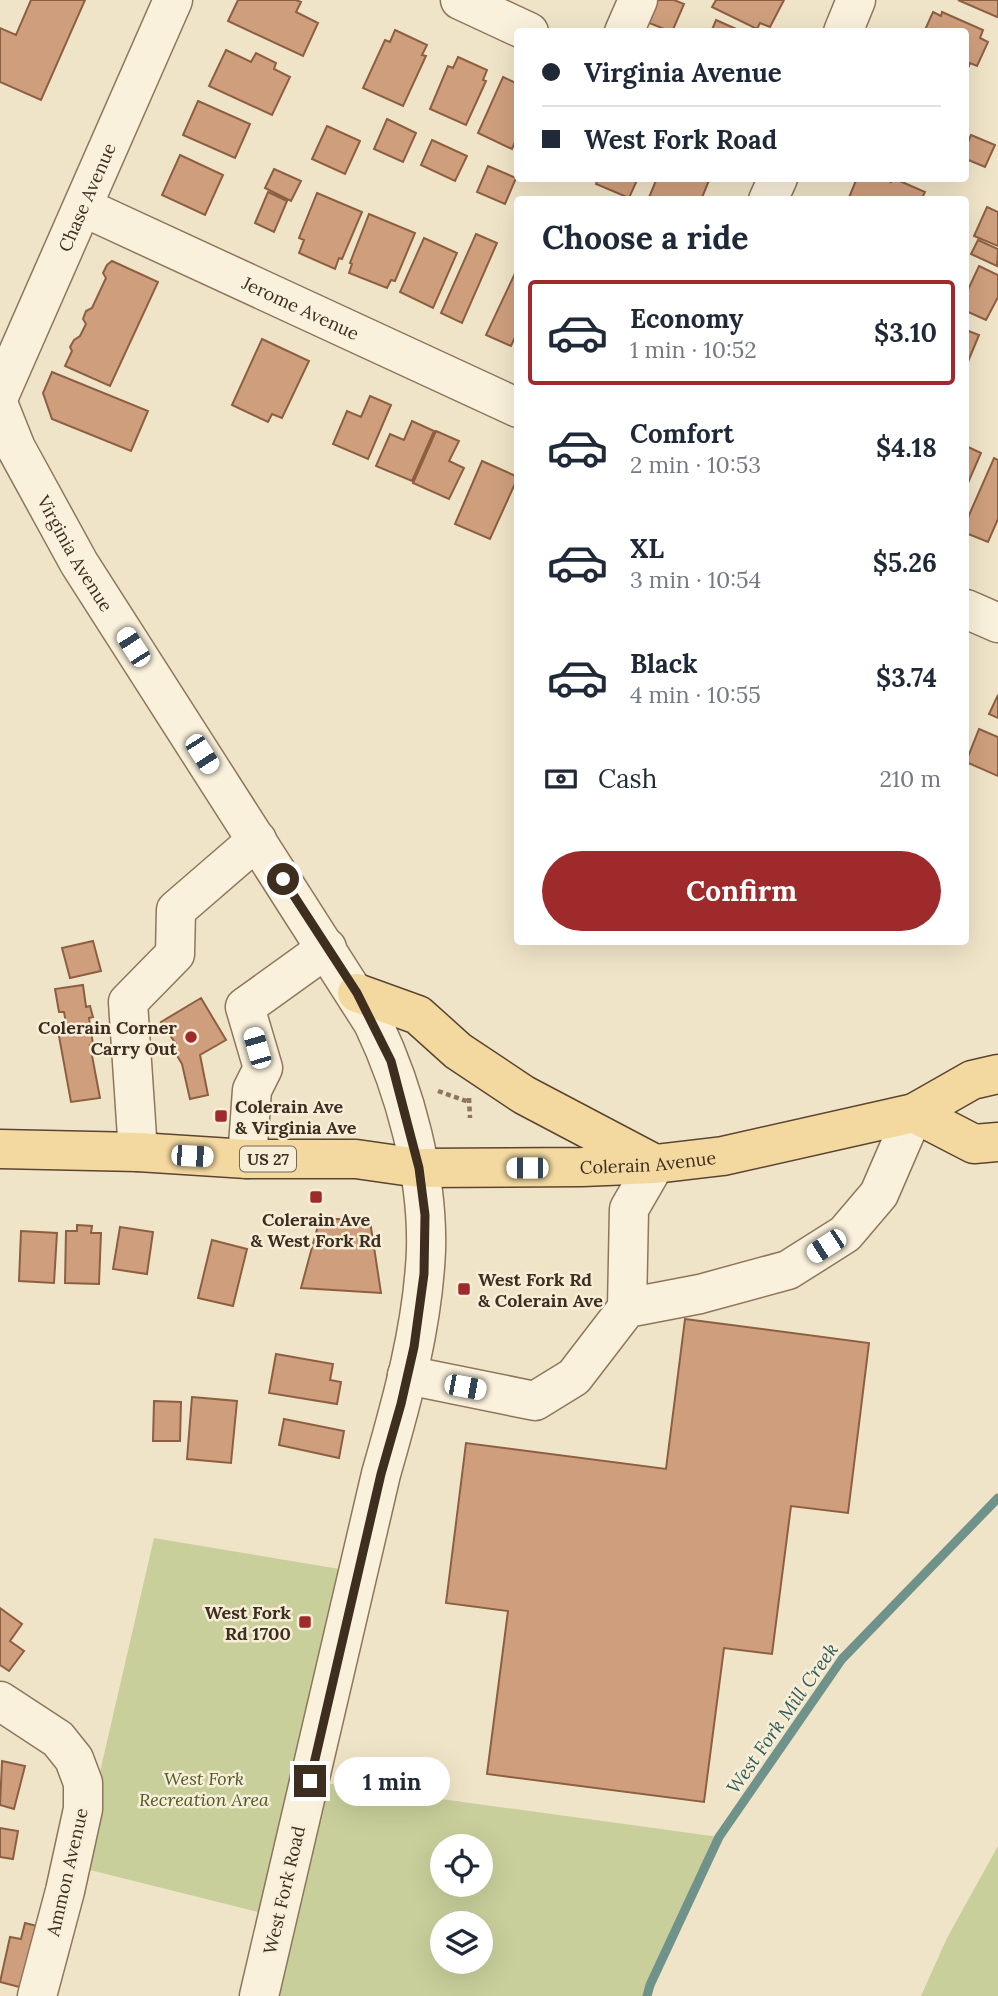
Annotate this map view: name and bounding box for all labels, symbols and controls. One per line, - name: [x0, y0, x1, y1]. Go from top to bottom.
- text: Virginia Avenue: [584, 56, 782, 89]
- text: West Fork Road: [584, 123, 777, 156]
- street label: Chase Avenue: [52, 139, 121, 255]
- text: Choose a ride: [542, 217, 749, 258]
- street label: Jerome Avenue: [238, 270, 363, 345]
- icon: car: [546, 301, 609, 364]
- text: Economy: [630, 302, 743, 335]
- text: $3.10: [874, 316, 937, 349]
- text: 1 min · 10:52: [630, 335, 757, 364]
- icon: car: [546, 416, 609, 479]
- text: Comfort: [630, 417, 734, 450]
- text: $4.18: [876, 431, 937, 464]
- text: 2 min · 10:53: [630, 450, 761, 479]
- street label: Virginia Avenue: [32, 490, 119, 616]
- icon: car: [546, 531, 609, 594]
- text: XL: [630, 532, 664, 565]
- text: $5.26: [873, 546, 937, 579]
- text: 3 min · 10:54: [630, 565, 761, 594]
- car: [113, 624, 154, 670]
- icon: car: [546, 646, 609, 709]
- text: Black: [630, 647, 698, 680]
- text: $3.74: [876, 661, 937, 694]
- text: 4 min · 10:55: [630, 680, 761, 709]
- car: [182, 731, 223, 777]
- icon: cash: [542, 760, 580, 798]
- text: Cash: [598, 762, 657, 795]
- text: 210 m: [879, 764, 941, 793]
- button: Confirm: [542, 851, 941, 931]
- route start: [267, 863, 299, 895]
- place label: Colerain Corner Carry Out: [38, 1016, 178, 1060]
- car: [242, 1025, 273, 1071]
- marker: Colerain Corner Carry Out: [183, 1029, 199, 1045]
- place label: Colerain Ave & Virginia Ave: [235, 1095, 357, 1139]
- marker: Colerain Ave & Virginia Ave: [213, 1108, 229, 1124]
- car: [171, 1144, 214, 1168]
- street label: Colerain Avenue: [579, 1145, 718, 1179]
- road number: US 27: [240, 1147, 296, 1172]
- car: [507, 1158, 549, 1179]
- marker: Colerain Ave & West Fork Rd: [308, 1189, 324, 1205]
- place label: Colerain Ave & West Fork Rd: [251, 1208, 382, 1252]
- car: [803, 1226, 850, 1266]
- place label: West Fork Rd & Colerain Ave: [478, 1268, 603, 1312]
- marker: West Fork Rd & Colerain Ave: [456, 1281, 472, 1297]
- car: [443, 1373, 488, 1401]
- place label: West Fork Rd 1700: [204, 1601, 291, 1645]
- marker: West Fork Rd 1700: [297, 1614, 313, 1630]
- water label: West Fork Mill Creek: [721, 1638, 843, 1798]
- callout: 1 min: [334, 1756, 450, 1806]
- route end: [294, 1765, 326, 1797]
- park label: West Fork Recreation Area: [139, 1767, 269, 1811]
- text: 1 min: [363, 1767, 421, 1796]
- street label: Ammon Avenue: [41, 1805, 93, 1939]
- street label: West Fork Road: [258, 1823, 310, 1956]
- map controls: [430, 1834, 493, 1974]
- button: locate: [430, 1834, 493, 1897]
- button: layers: [430, 1911, 493, 1974]

